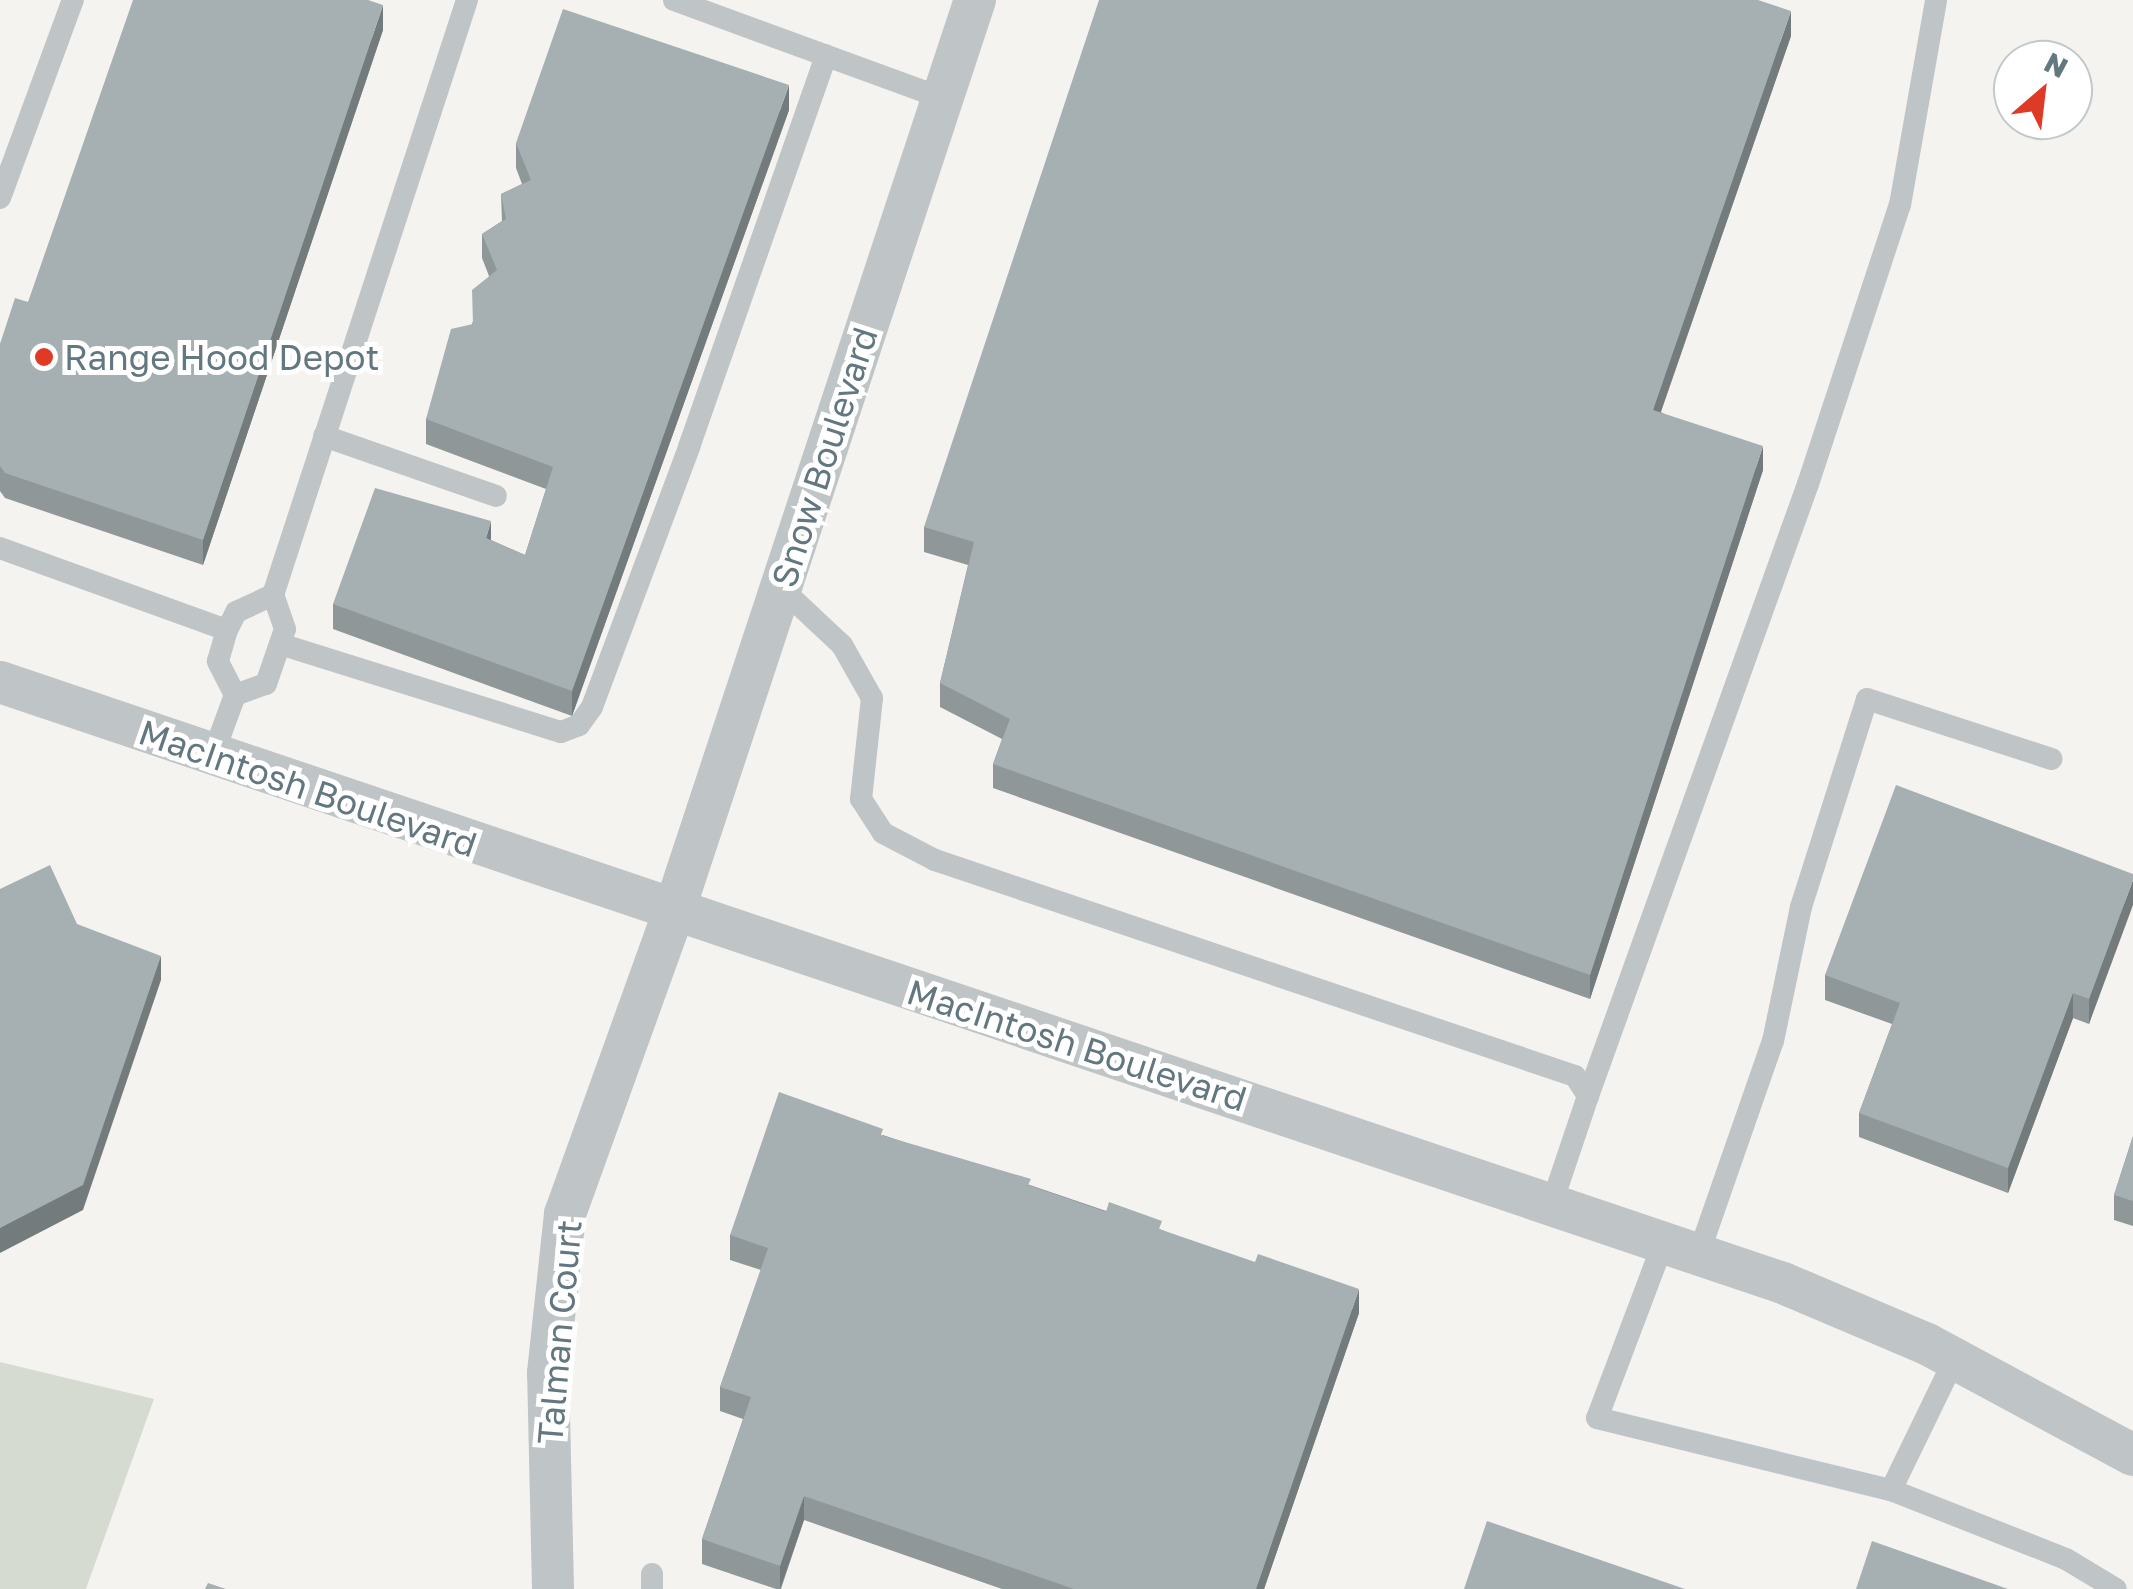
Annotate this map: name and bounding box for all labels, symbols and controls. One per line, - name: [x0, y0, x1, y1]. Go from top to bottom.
- north arrow: [1993, 40, 2093, 140]
- text: N: [2039, 45, 2074, 84]
- street label: Snow Boulevard: [762, 322, 886, 592]
- place label: Range Hood Depot: [64, 336, 380, 378]
- marker: Range Hood Depot: [33, 346, 55, 368]
- street label: MacIntosh Boulevard: [134, 710, 482, 866]
- street label: MacIntosh Boulevard: [902, 970, 1252, 1120]
- street label: Talman Court: [528, 1218, 590, 1446]

